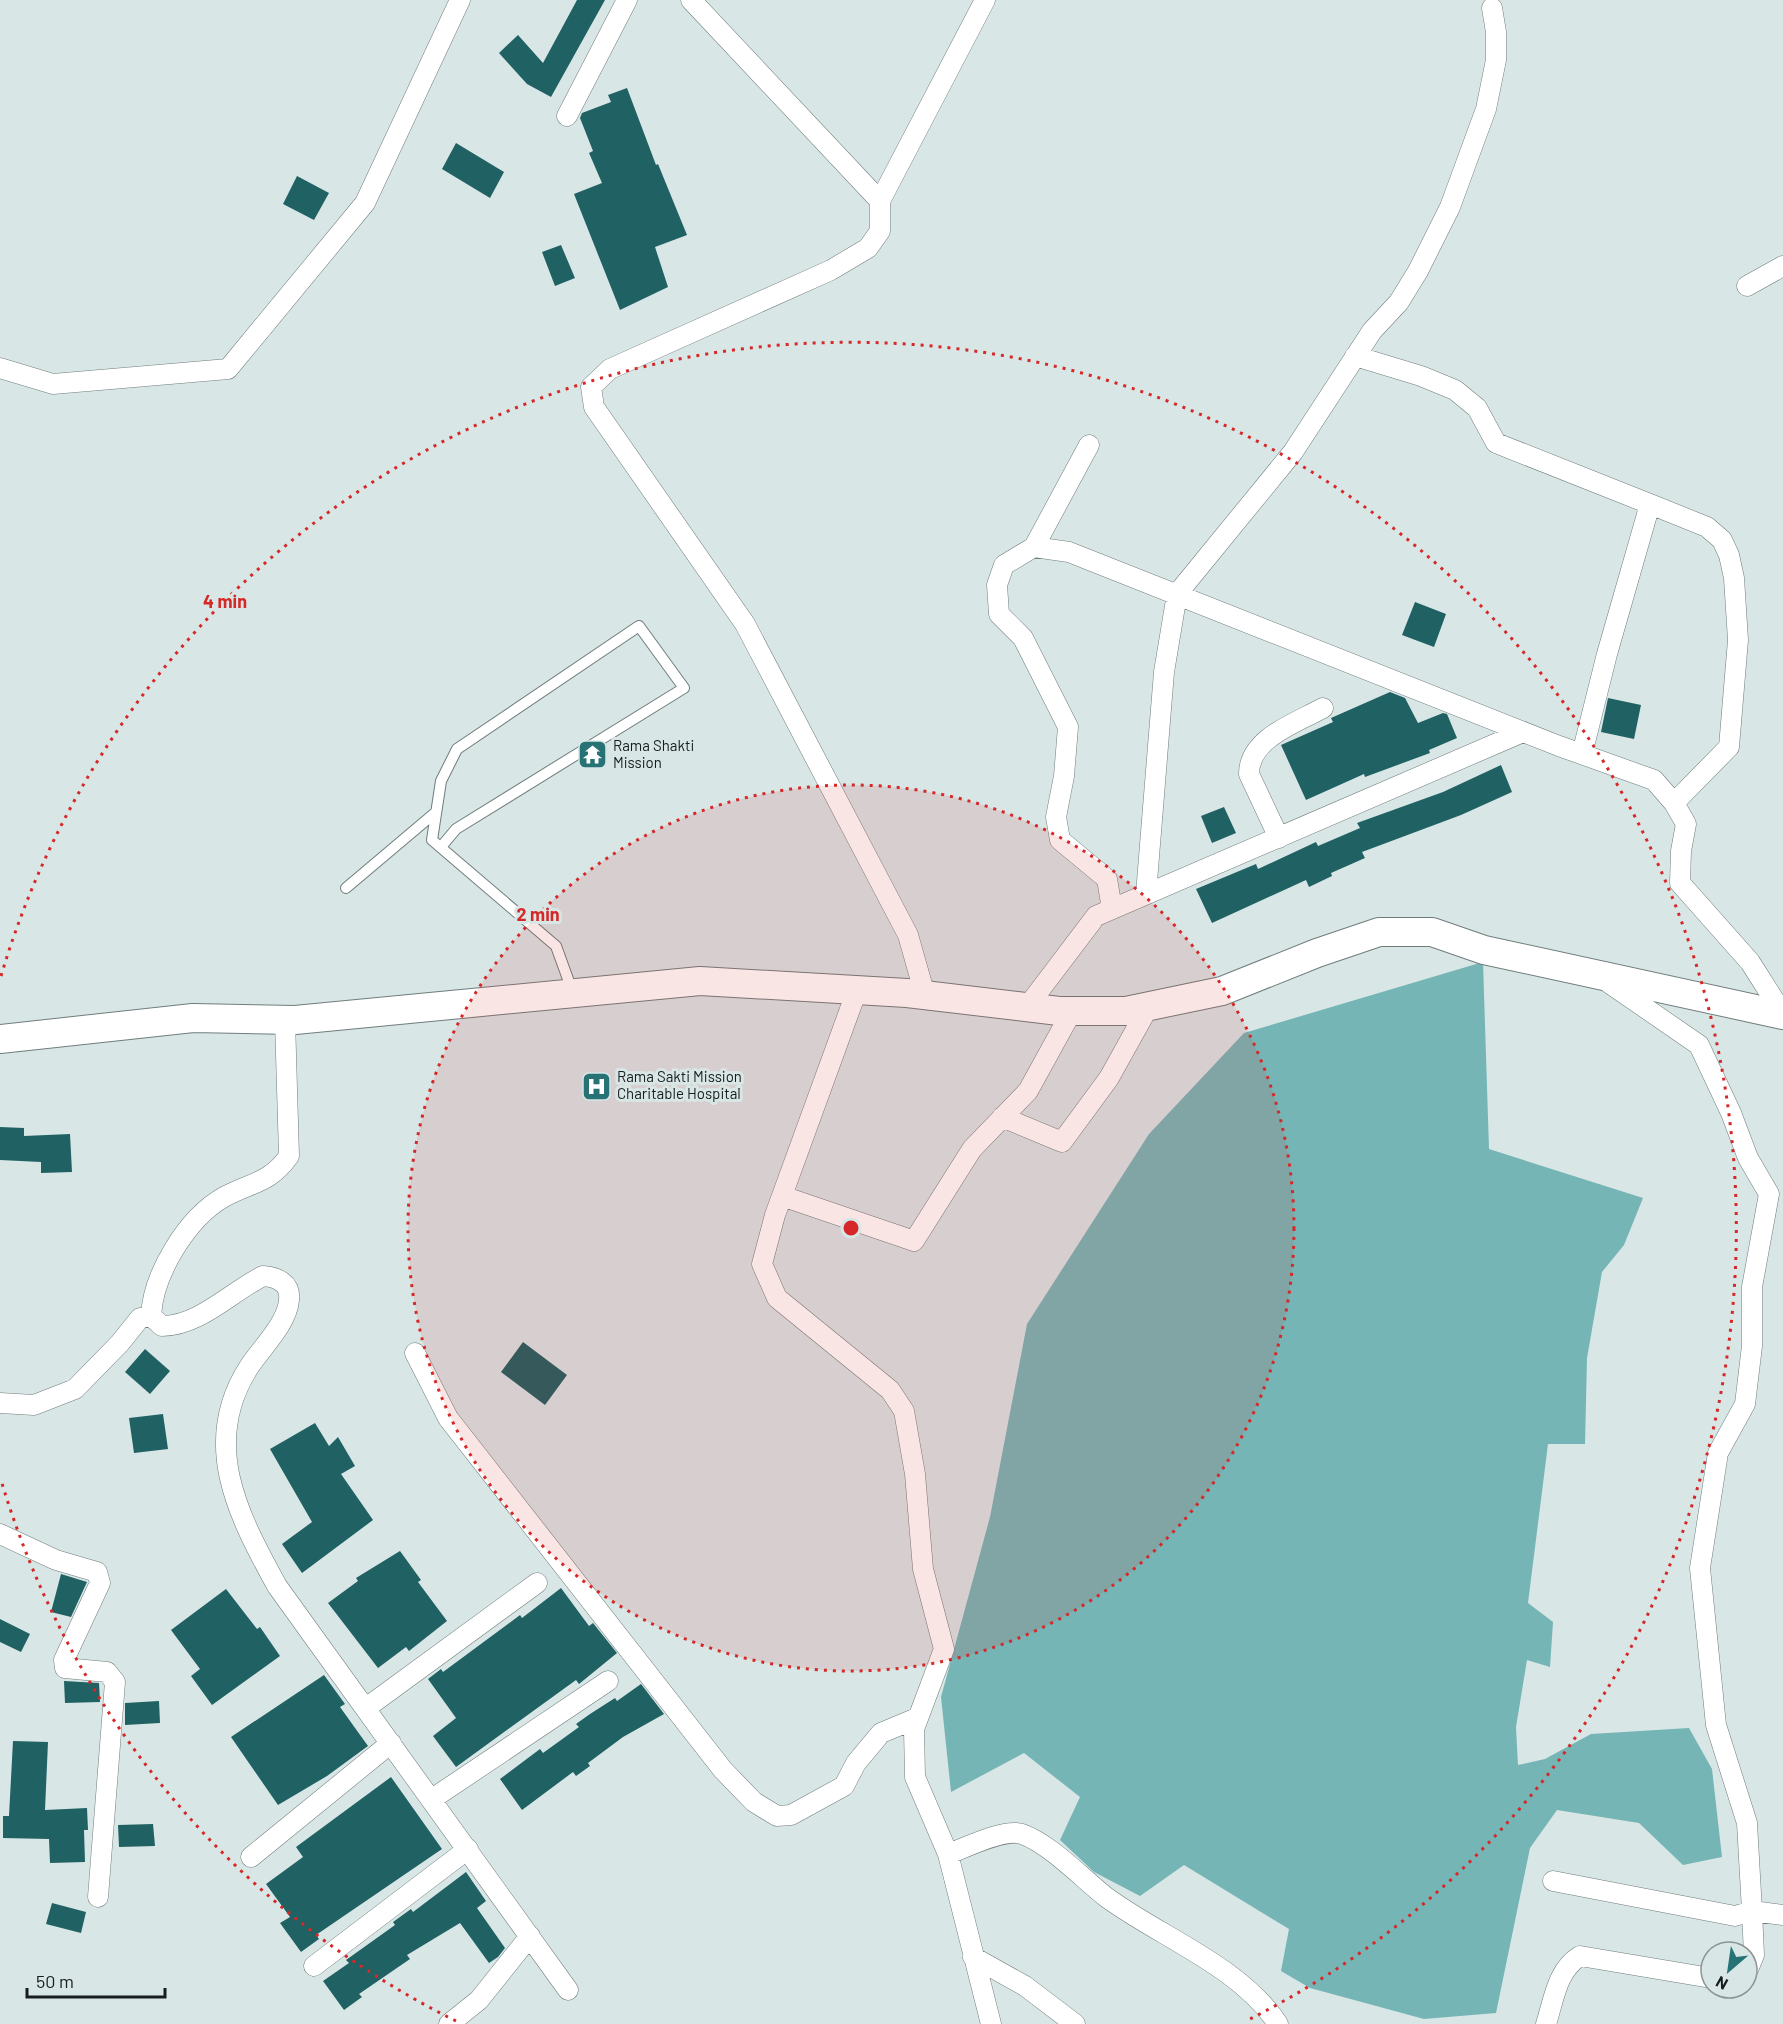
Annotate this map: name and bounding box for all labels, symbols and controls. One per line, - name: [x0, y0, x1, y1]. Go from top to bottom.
- text: 4 min: [203, 590, 247, 612]
- place label: Rama Shakti Mission: [613, 736, 694, 771]
- temple icon: Rama Shakti Mission: [576, 739, 608, 771]
- text: 2 min: [516, 903, 560, 925]
- place label: Rama Sakti Mission Charitable Hospital: [617, 1067, 742, 1102]
- hospital icon: Rama Sakti Mission Charitable Hospital: [580, 1070, 612, 1102]
- centre of rings: [841, 1218, 861, 1238]
- north arrow: [1699, 1940, 1759, 2000]
- scale bar: [27, 1961, 165, 1999]
- text: 50 m: [36, 1970, 74, 1992]
- text: N: [1712, 1973, 1731, 1994]

